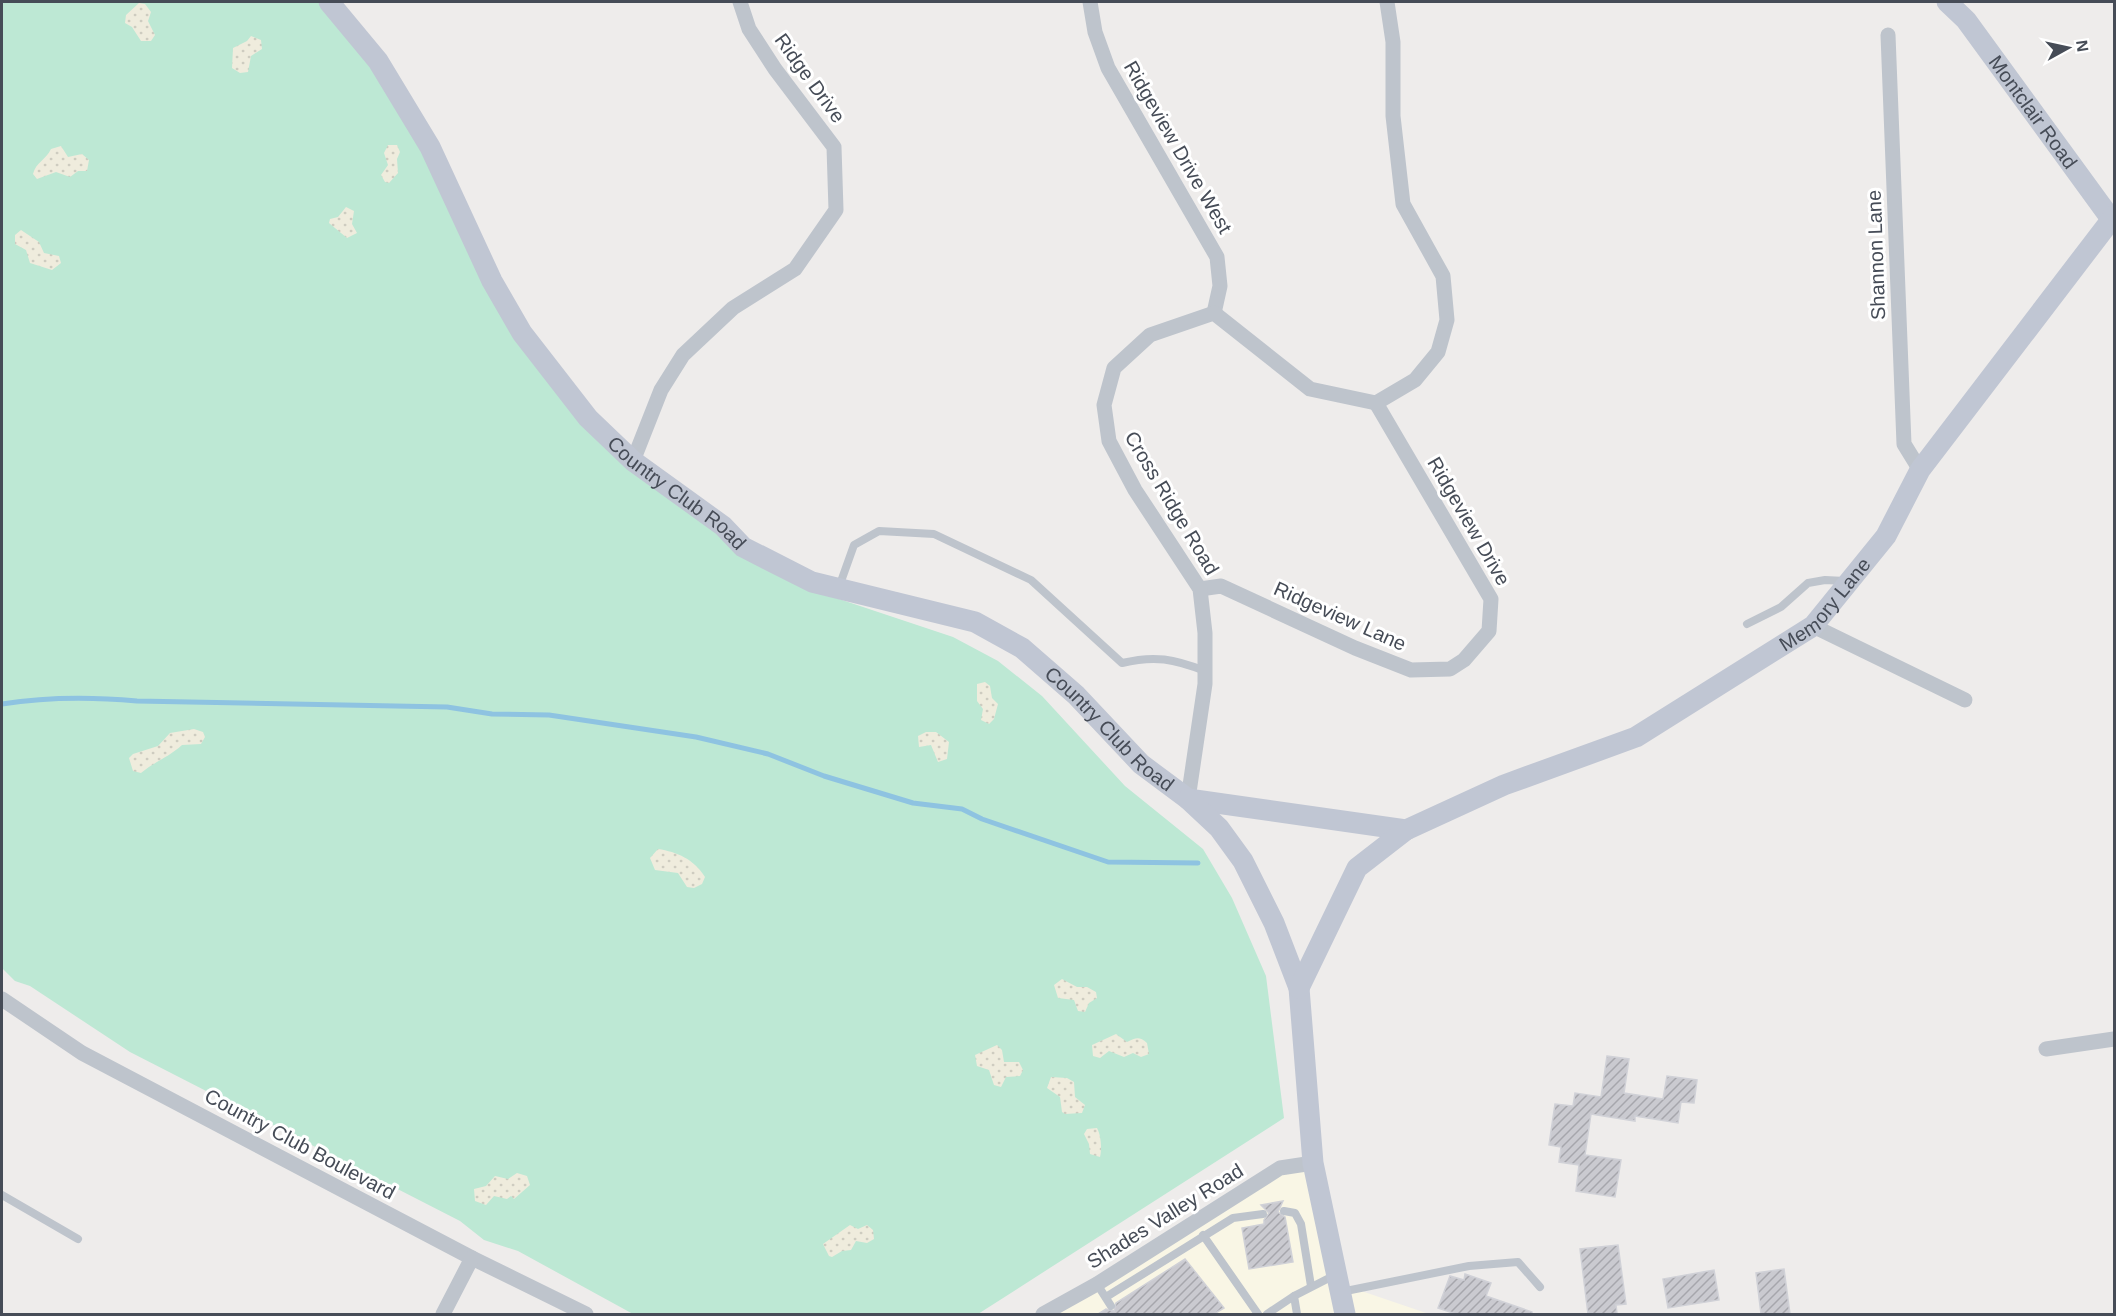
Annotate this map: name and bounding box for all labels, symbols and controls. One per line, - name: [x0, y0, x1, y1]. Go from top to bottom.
- north arrow: [2038, 18, 2098, 78]
- street label: Ridge Drive: [770, 29, 850, 127]
- text: N: [2073, 39, 2092, 53]
- street label: Montclair Road: [1985, 51, 2082, 173]
- street label: Ridgeview Drive West: [1120, 57, 1237, 237]
- street label: Shannon Lane: [1863, 190, 1889, 320]
- street label: Cross Ridge Road: [1120, 427, 1224, 579]
- street label: Country Club Road: [603, 432, 751, 554]
- street label: Ridgeview Drive: [1423, 453, 1515, 589]
- street label: Memory Lane: [1775, 553, 1875, 655]
- street label: Ridgeview Lane: [1271, 577, 1409, 655]
- street label: Country Club Road: [1041, 662, 1178, 796]
- street label: Country Club Boulevard: [201, 1084, 399, 1204]
- street label: Shades Valley Road: [1083, 1159, 1247, 1273]

